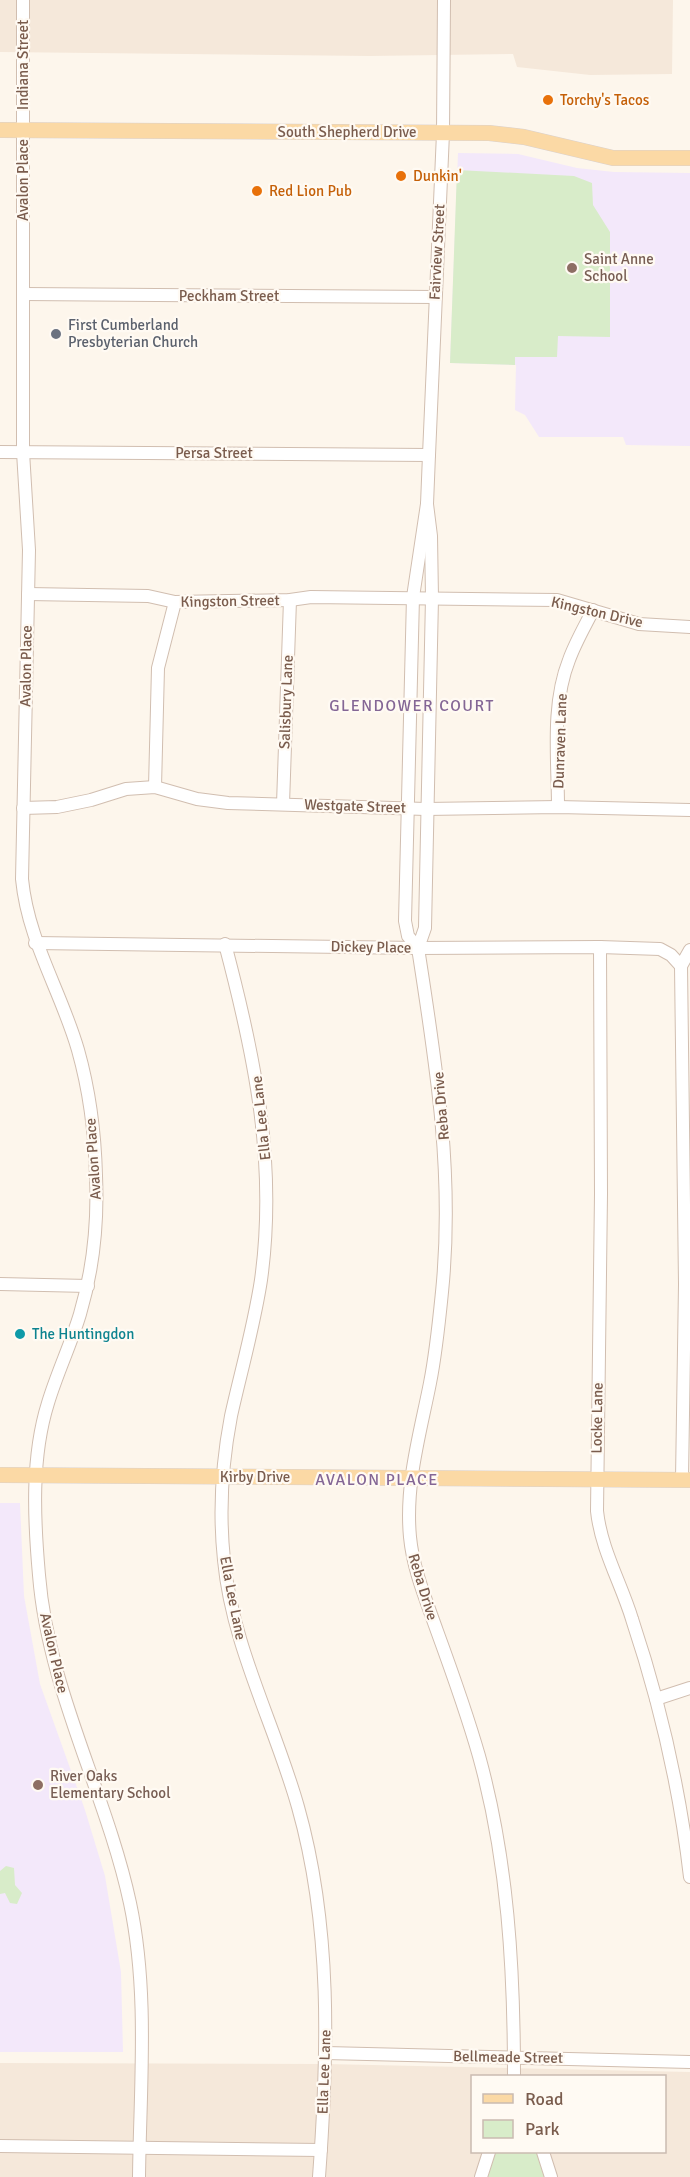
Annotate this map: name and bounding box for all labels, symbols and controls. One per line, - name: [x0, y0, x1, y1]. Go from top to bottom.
- street label: Indiana Street: [14, 20, 32, 110]
- place label: Torchy's Tacos: [560, 91, 650, 109]
- marker: Torchy's Tacos: [541, 93, 555, 107]
- street label: South Shepherd Drive: [278, 123, 416, 141]
- street label: Avalon Place: [14, 139, 32, 221]
- place label: Dunkin': [413, 167, 462, 185]
- marker: Dunkin': [394, 169, 408, 183]
- place label: Red Lion Pub: [269, 182, 352, 200]
- marker: Red Lion Pub: [250, 184, 264, 198]
- street label: Fairview Street: [425, 203, 449, 301]
- place label: Saint Anne School: [584, 250, 654, 285]
- marker: Saint Anne School: [565, 261, 579, 275]
- street label: Peckham Street: [179, 287, 279, 305]
- place label: First Cumberland Presbyterian Church: [68, 316, 198, 351]
- marker: First Cumberland Presbyterian Church: [49, 327, 63, 341]
- street label: Persa Street: [175, 444, 253, 462]
- street label: Kingston Street: [180, 591, 280, 611]
- street label: Kingston Drive: [549, 593, 645, 631]
- street label: Avalon Place: [16, 625, 36, 707]
- street label: Salisbury Lane: [275, 655, 297, 749]
- street label: Dunraven Lane: [549, 693, 571, 789]
- district label: GLENDOWER COURT: [329, 696, 495, 716]
- street label: Westgate Street: [304, 795, 406, 817]
- street label: Dickey Place: [330, 937, 412, 957]
- street label: Reba Drive: [429, 1071, 453, 1141]
- street label: Ella Lee Lane: [248, 1075, 274, 1161]
- street label: Avalon Place: [81, 1118, 105, 1200]
- place label: The Huntingdon: [32, 1325, 134, 1343]
- marker: The Huntingdon: [13, 1327, 27, 1341]
- street label: Locke Lane: [587, 1382, 607, 1454]
- street label: Kirby Drive: [220, 1468, 290, 1486]
- district label: AVALON PLACE: [315, 1470, 439, 1490]
- street label: Reba Drive: [404, 1552, 442, 1622]
- street label: Ella Lee Lane: [216, 1555, 250, 1641]
- street label: Avalon Place: [36, 1611, 72, 1695]
- place label: River Oaks Elementary School: [50, 1767, 171, 1802]
- marker: River Oaks Elementary School: [31, 1778, 45, 1792]
- street label: Ella Lee Lane: [314, 2029, 334, 2115]
- street label: Bellmeade Street: [453, 2047, 563, 2067]
- legend: [471, 2075, 666, 2153]
- text: Road: [525, 2088, 564, 2110]
- text: Park: [525, 2118, 560, 2140]

